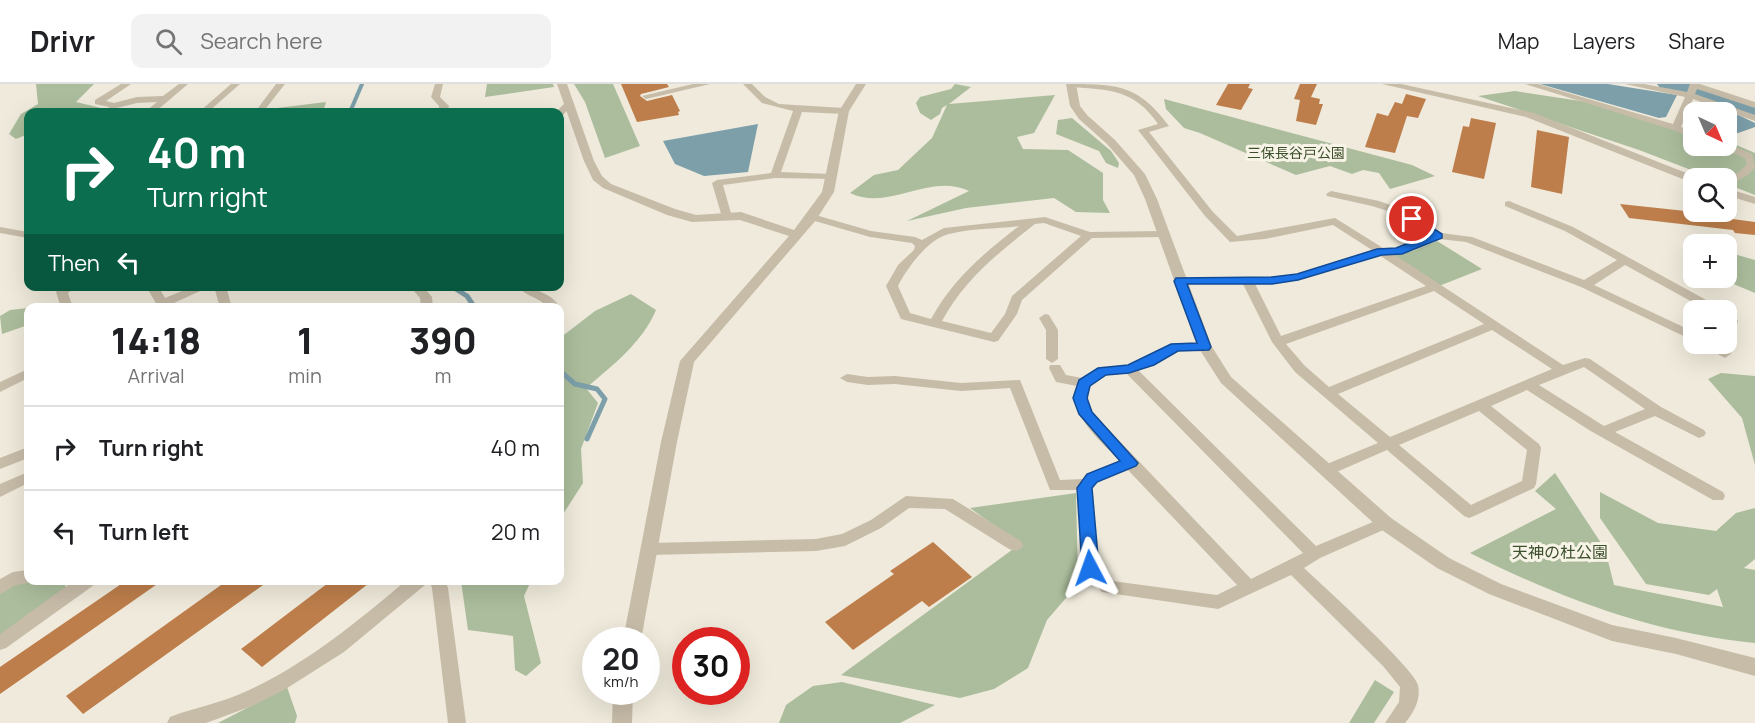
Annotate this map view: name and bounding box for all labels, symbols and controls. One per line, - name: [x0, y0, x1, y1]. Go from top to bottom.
- search box: [131, 14, 551, 68]
- text: Drivr: [30, 22, 95, 60]
- icon: search: [152, 25, 185, 58]
- text: Search here: [200, 26, 323, 56]
- text: Map: [1498, 27, 1539, 55]
- text: Layers: [1572, 27, 1635, 55]
- text: Share: [1668, 27, 1725, 55]
- north arrow: [1683, 102, 1737, 156]
- map controls: [1683, 102, 1737, 354]
- text: 40 m: [147, 123, 246, 181]
- icon: right: [48, 132, 126, 210]
- park label: 三保長谷戸公園: [1247, 143, 1345, 162]
- button: search: [1683, 168, 1737, 222]
- text: Turn right: [147, 178, 268, 215]
- pin: [1386, 193, 1437, 244]
- icon: arrive: [1395, 202, 1428, 235]
- button: +: [1683, 234, 1737, 288]
- icon: left: [112, 246, 145, 279]
- text: Then: [48, 248, 100, 278]
- button: −: [1683, 300, 1737, 354]
- text: 14:18: [111, 316, 201, 365]
- text: 1: [297, 316, 313, 365]
- text: 390: [409, 316, 477, 365]
- text: Arrival: [128, 362, 185, 389]
- text: min: [288, 362, 322, 389]
- text: m: [434, 362, 451, 389]
- icon: right: [48, 432, 81, 465]
- text: Turn right: [99, 433, 204, 463]
- text: 40 m: [491, 433, 540, 463]
- icon: left: [48, 516, 81, 549]
- text: Turn left: [99, 517, 189, 547]
- text: 20 m: [491, 517, 540, 547]
- position arrow: [1058, 536, 1122, 600]
- park label: 天神の杜公園: [1512, 541, 1608, 563]
- speed limit sign: 30: [672, 627, 750, 705]
- text: 20: [602, 638, 640, 679]
- text: km/h: [604, 671, 638, 692]

